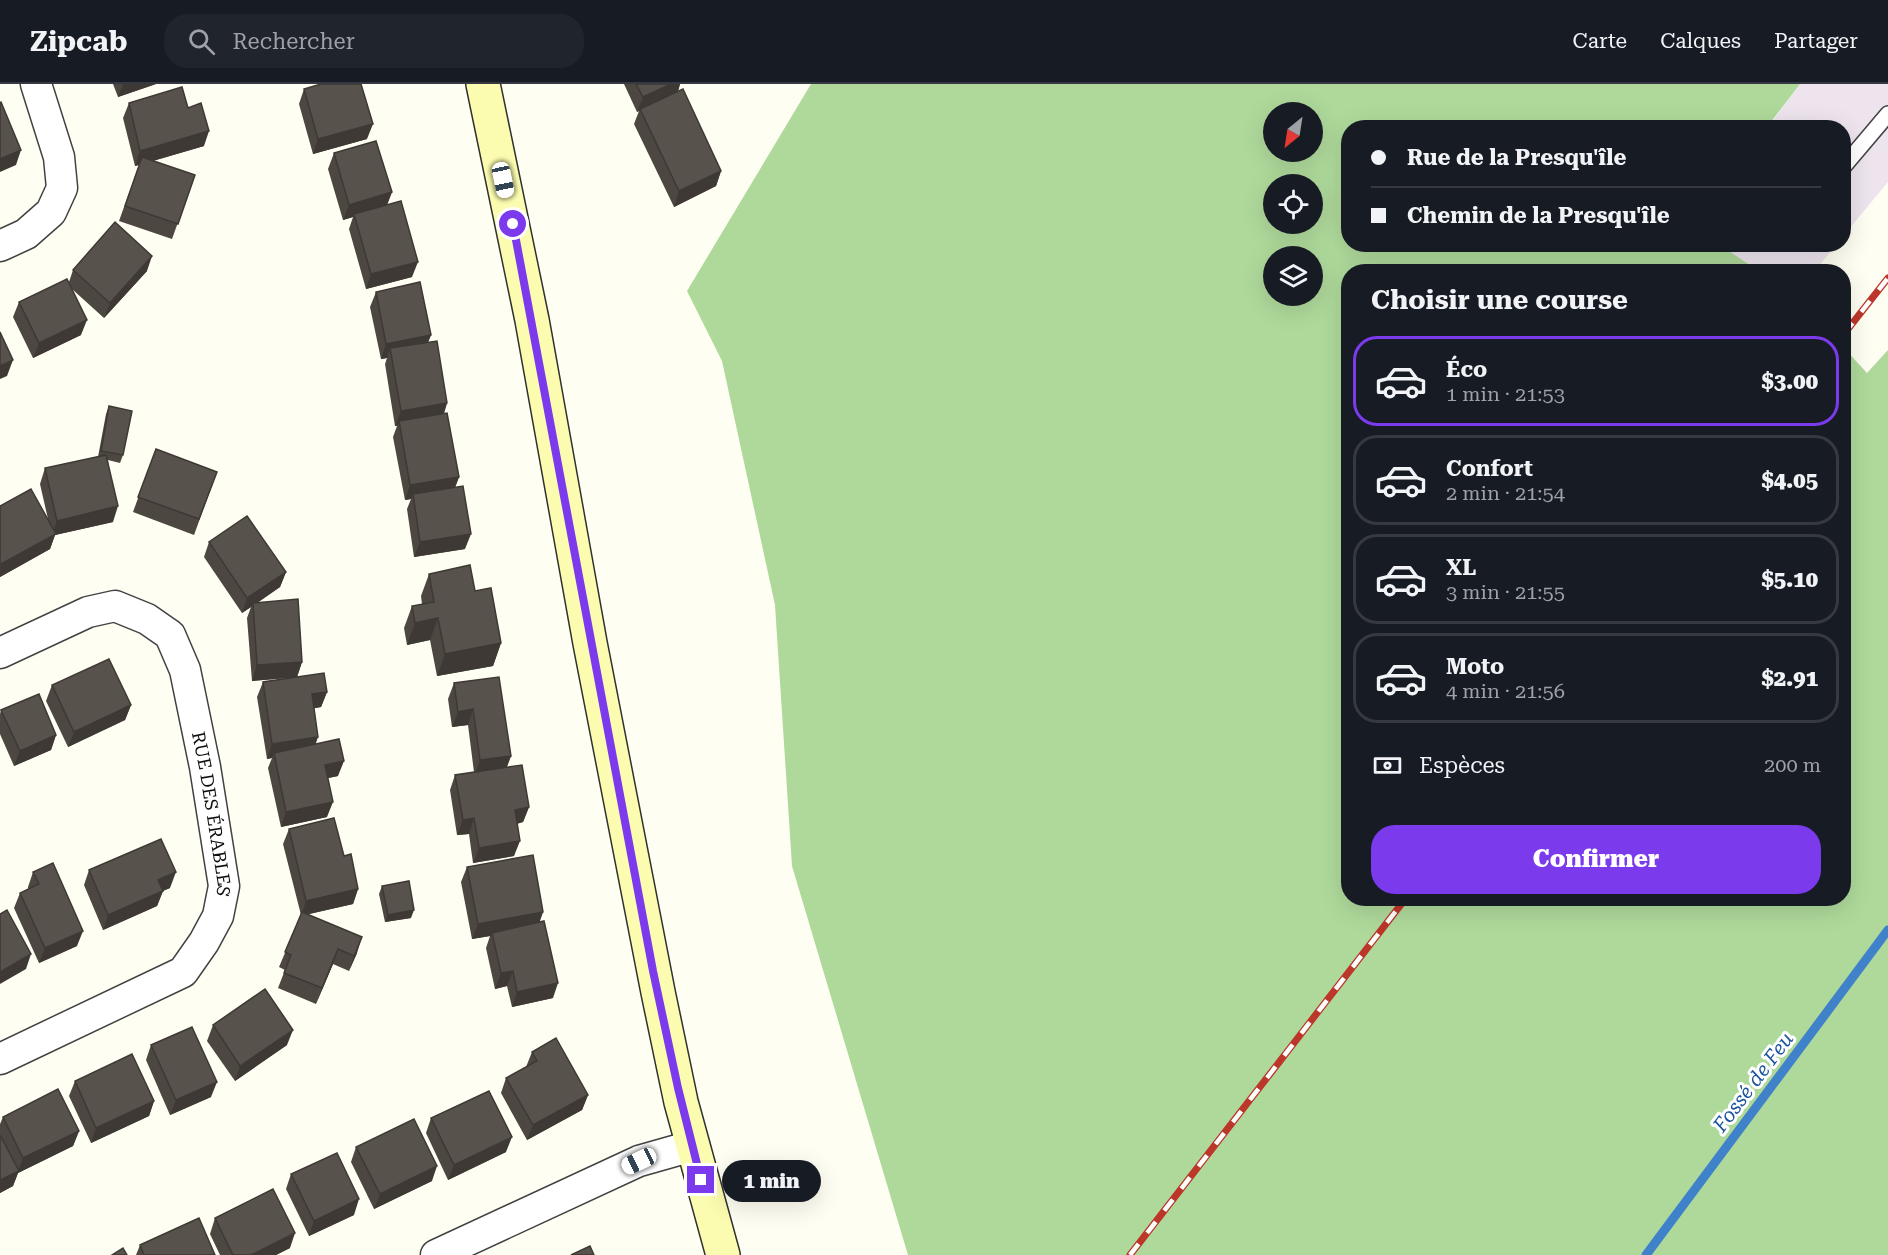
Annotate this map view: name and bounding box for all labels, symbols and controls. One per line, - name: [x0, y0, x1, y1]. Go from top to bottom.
- search box: [164, 14, 584, 68]
- text: Zipcab: [30, 25, 128, 58]
- icon: search: [185, 25, 218, 58]
- text: Rechercher: [233, 29, 355, 54]
- text: Carte: [1573, 29, 1627, 53]
- text: Calques: [1660, 29, 1741, 53]
- text: Partager: [1774, 29, 1858, 53]
- north arrow: [1263, 102, 1323, 162]
- map controls: [1263, 102, 1323, 306]
- text: Rue de la Presqu'île: [1407, 145, 1627, 170]
- car: [490, 161, 516, 199]
- button: locate: [1263, 174, 1323, 234]
- text: Chemin de la Presqu'île: [1407, 203, 1670, 228]
- route start: [499, 210, 526, 237]
- button: layers: [1263, 246, 1323, 306]
- text: Choisir une course: [1371, 284, 1628, 316]
- icon: car: [1374, 354, 1428, 408]
- text: Éco: [1446, 357, 1487, 382]
- text: $3.00: [1761, 369, 1818, 394]
- text: 1 min · 21:53: [1446, 382, 1565, 406]
- icon: car: [1374, 453, 1428, 507]
- text: Confort: [1446, 456, 1533, 481]
- text: $4.05: [1761, 468, 1818, 493]
- text: 2 min · 21:54: [1446, 481, 1565, 505]
- icon: car: [1374, 552, 1428, 606]
- text: XL: [1446, 555, 1476, 580]
- text: $5.10: [1761, 567, 1818, 592]
- text: 3 min · 21:55: [1446, 580, 1565, 604]
- icon: car: [1374, 651, 1428, 705]
- text: Moto: [1446, 654, 1504, 679]
- text: $2.91: [1761, 666, 1818, 691]
- text: 4 min · 21:56: [1446, 679, 1565, 703]
- street label: RUE DES ÉRABLES: [188, 730, 235, 899]
- icon: cash: [1371, 749, 1404, 782]
- text: Espèces: [1419, 753, 1505, 778]
- text: 200 m: [1764, 753, 1821, 777]
- button: Confirmer: [1371, 825, 1821, 894]
- water label: Fossé de Feu: [1707, 1028, 1798, 1137]
- car: [619, 1145, 659, 1177]
- callout: 1 min: [722, 1159, 821, 1201]
- route end: [687, 1166, 714, 1193]
- text: 1 min: [743, 1169, 800, 1193]

